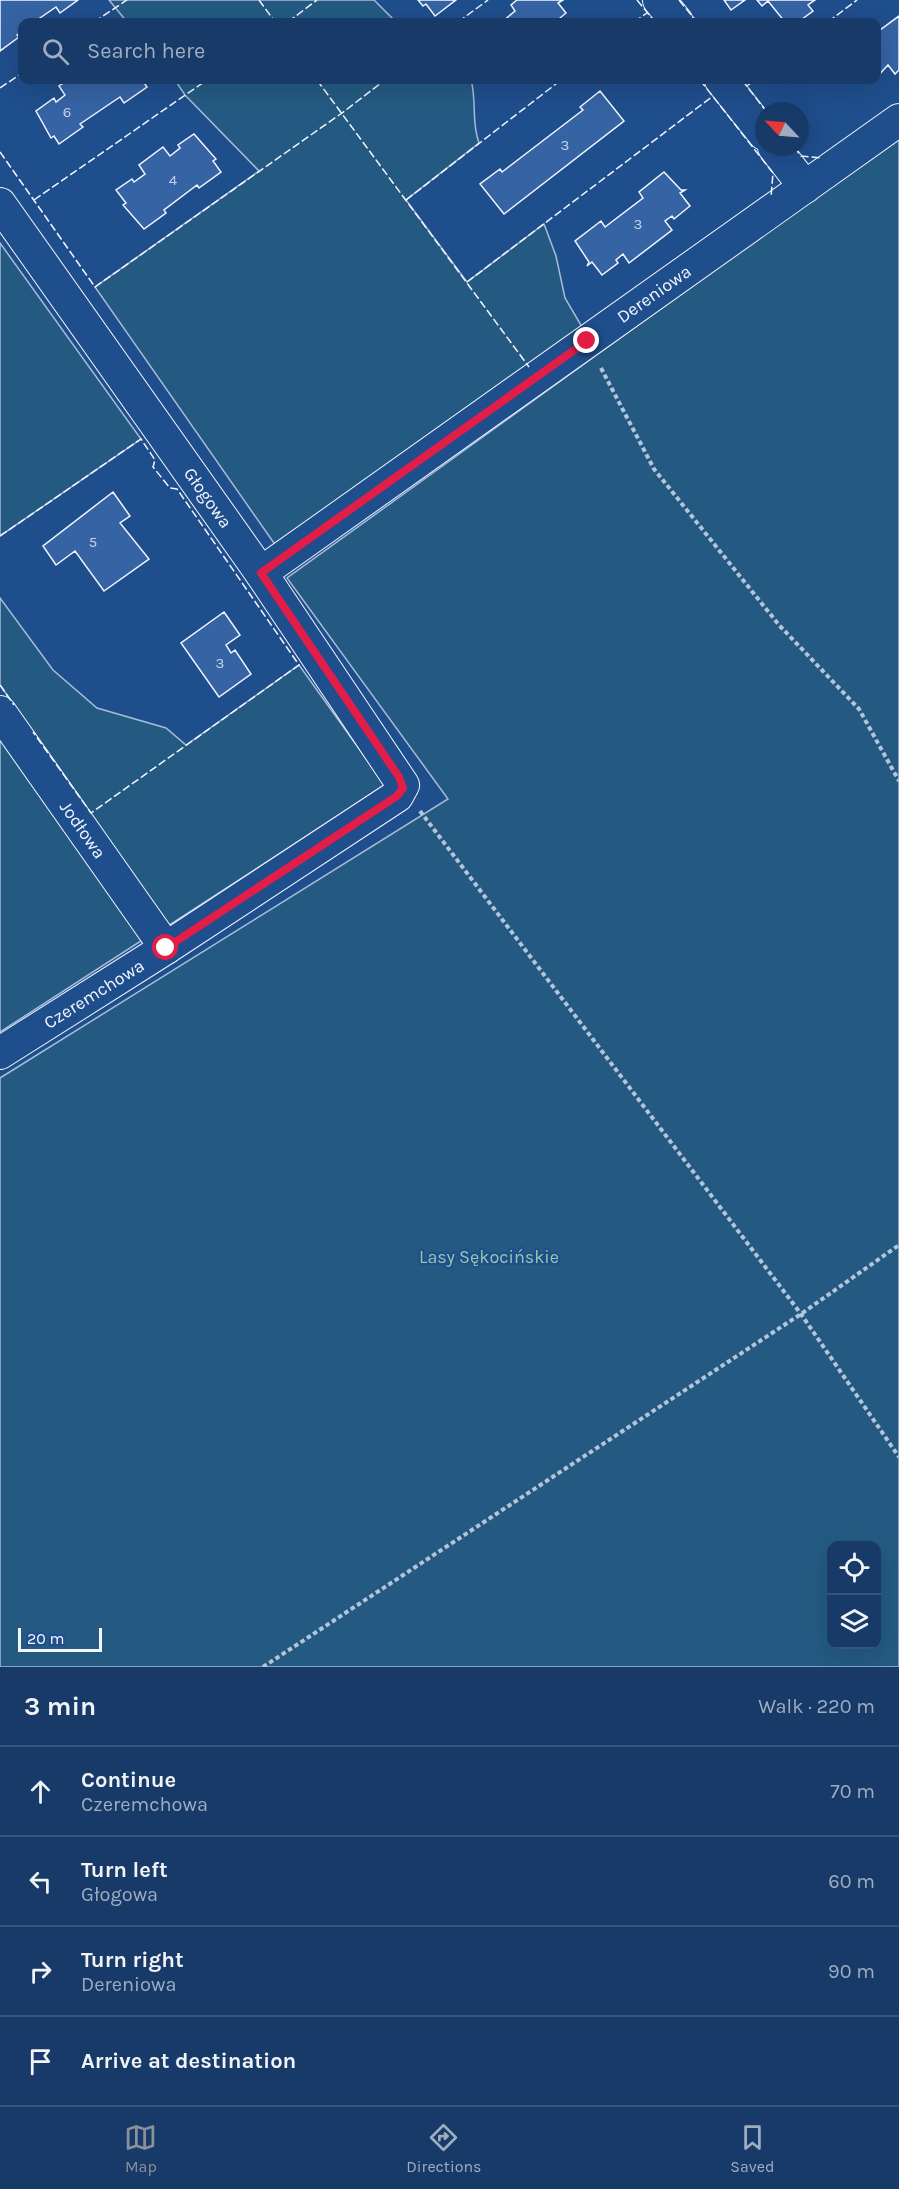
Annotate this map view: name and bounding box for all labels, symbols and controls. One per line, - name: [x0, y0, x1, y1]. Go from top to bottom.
- search box: [18, 18, 881, 84]
- icon: search: [39, 35, 72, 68]
- text: Search here: [87, 38, 205, 64]
- north arrow: [755, 102, 809, 156]
- house number: 6: [63, 103, 71, 121]
- house number: 3: [561, 136, 569, 154]
- house number: 4: [169, 171, 178, 189]
- house number: 3: [634, 215, 642, 233]
- street label: Dereniowa: [613, 260, 695, 328]
- route end: [573, 327, 599, 353]
- street label: Głogowa: [179, 463, 237, 533]
- house number: 5: [89, 533, 97, 551]
- house number: 3: [216, 654, 224, 672]
- street label: Jodłowa: [55, 797, 111, 863]
- route start: [152, 934, 178, 960]
- street label: Czeremchowa: [40, 954, 148, 1034]
- park label: Lasy Sękocińskie: [419, 1246, 559, 1268]
- map controls: [827, 1541, 881, 1649]
- button: locate: [827, 1541, 881, 1595]
- button: layers: [827, 1595, 881, 1649]
- scale bar: [18, 1625, 102, 1652]
- text: 20 m: [27, 1629, 65, 1648]
- text: 3 min: [24, 1691, 96, 1722]
- text: Walk · 220 m: [758, 1695, 875, 1718]
- text: Continue: [81, 1767, 176, 1793]
- icon: ahead: [24, 1775, 57, 1808]
- text: 70 m: [830, 1780, 875, 1803]
- text: Czeremchowa: [81, 1793, 208, 1816]
- text: Turn left: [81, 1857, 168, 1883]
- icon: left: [24, 1865, 57, 1898]
- text: 60 m: [828, 1870, 875, 1893]
- text: Głogowa: [81, 1883, 158, 1906]
- text: Turn right: [81, 1947, 184, 1973]
- icon: right: [24, 1955, 57, 1988]
- text: 90 m: [828, 1960, 875, 1983]
- text: Dereniowa: [81, 1973, 176, 1996]
- icon: arrive: [24, 2045, 57, 2078]
- text: Arrive at destination: [81, 2048, 296, 2074]
- tab: Map: [124, 2121, 157, 2176]
- tab: Directions: [406, 2121, 481, 2176]
- tab: Saved: [730, 2121, 775, 2176]

